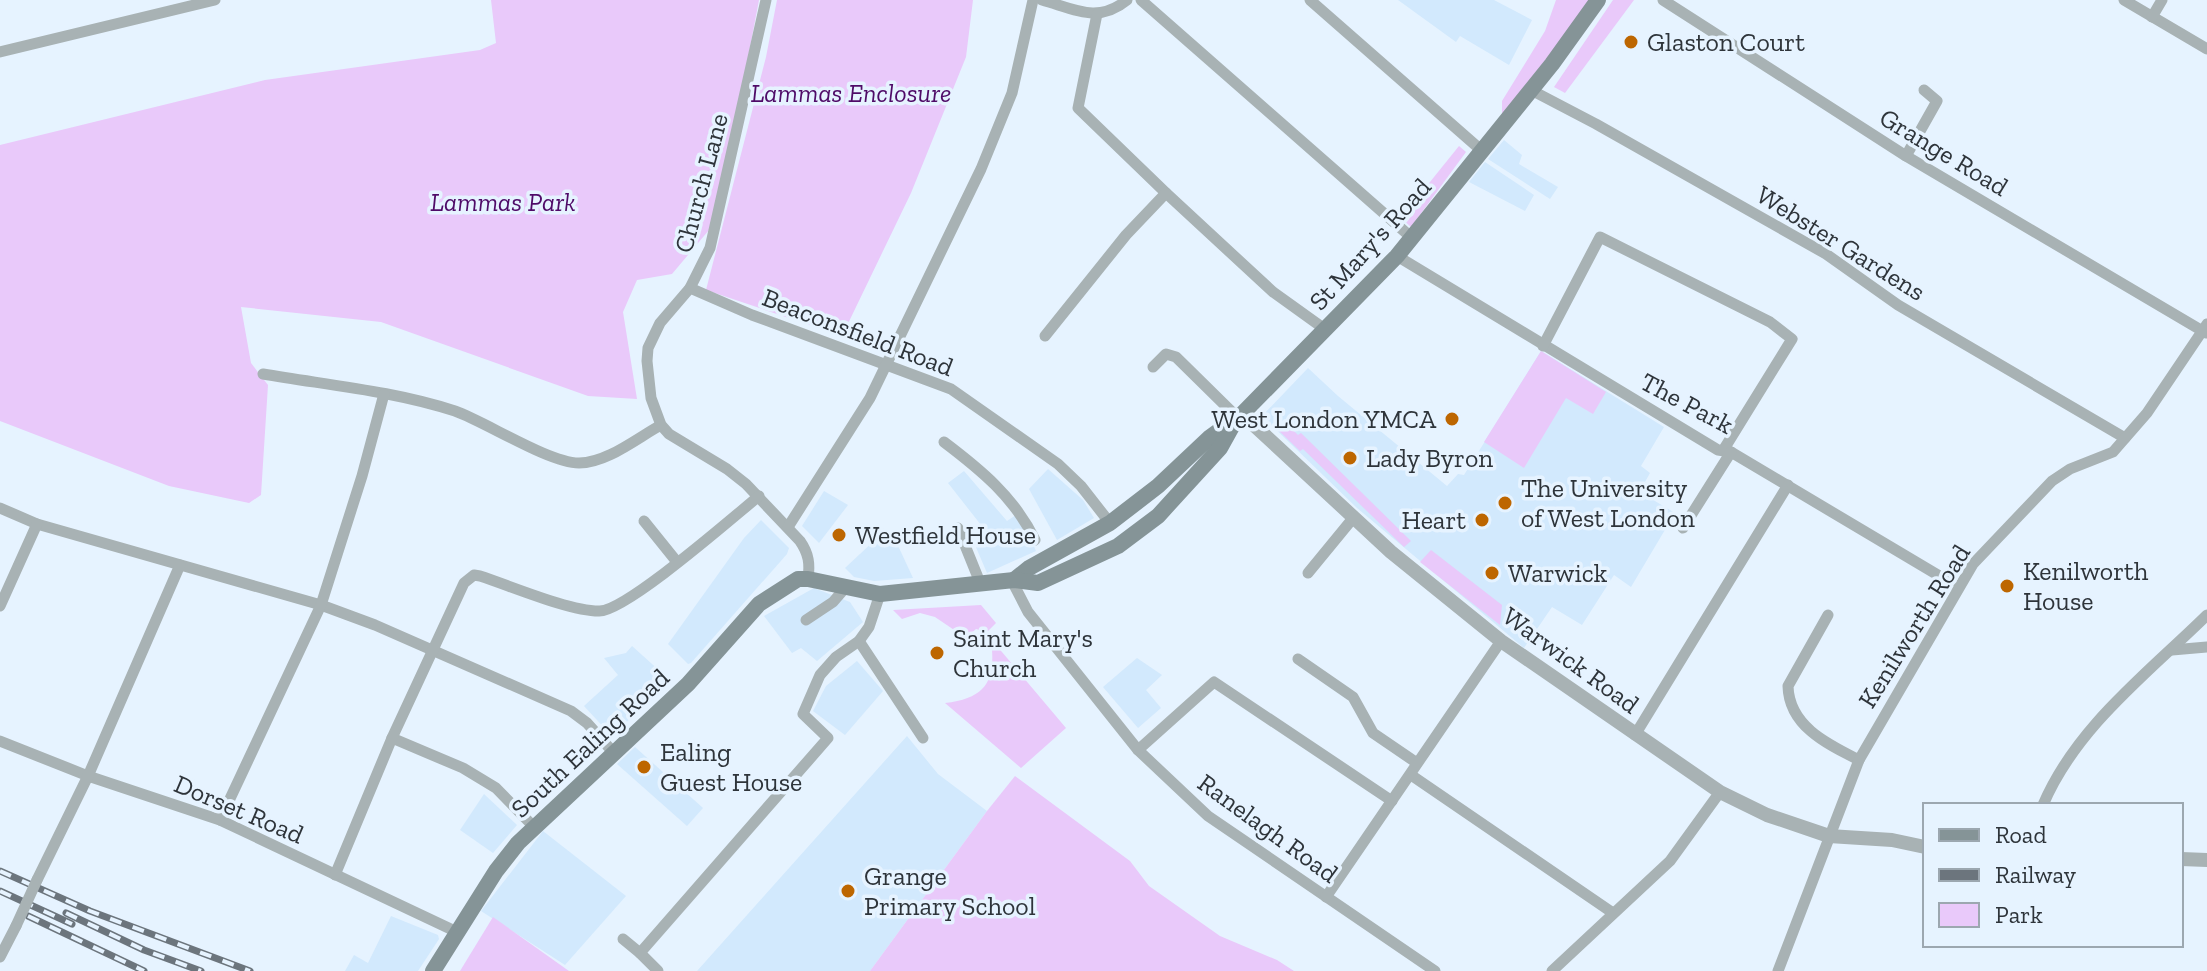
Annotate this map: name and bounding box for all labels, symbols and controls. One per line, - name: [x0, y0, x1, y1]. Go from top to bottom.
- place label: Glaston Court: [1647, 26, 1805, 58]
- marker: Glaston Court: [1622, 33, 1640, 51]
- park label: Lammas Enclosure: [751, 77, 951, 109]
- street label: Grange Road: [1874, 101, 2014, 203]
- street label: Church Lane: [667, 110, 735, 256]
- street label: St Mary's Road: [1302, 171, 1438, 317]
- street label: Webster Gardens: [1751, 178, 1931, 308]
- park label: Lammas Park: [430, 186, 576, 218]
- street label: Beaconsfield Road: [758, 281, 958, 383]
- street label: The Park: [1635, 365, 1739, 441]
- place label: West London YMCA: [1212, 403, 1437, 435]
- marker: West London YMCA: [1443, 410, 1461, 428]
- place label: Lady Byron: [1366, 442, 1493, 474]
- marker: Lady Byron: [1341, 449, 1359, 467]
- place label: The University of West London: [1521, 472, 1695, 534]
- marker: The University of West London: [1496, 494, 1514, 512]
- place label: Heart: [1402, 504, 1466, 536]
- marker: Heart: [1473, 511, 1491, 529]
- place label: Westfield House: [855, 519, 1036, 551]
- marker: Westfield House: [830, 526, 848, 544]
- street label: Kenilworth Road: [1851, 538, 1977, 714]
- place label: Kenilworth House: [2023, 555, 2149, 617]
- place label: Warwick: [1508, 557, 1608, 589]
- marker: Warwick: [1483, 564, 1501, 582]
- marker: Kenilworth House: [1998, 577, 2016, 595]
- street label: Warwick Road: [1496, 600, 1646, 720]
- place label: Saint Mary's Church: [953, 622, 1093, 684]
- marker: Saint Mary's Church: [928, 644, 946, 662]
- street label: South Ealing Road: [504, 662, 676, 824]
- place label: Ealing Guest House: [660, 736, 802, 798]
- marker: Ealing Guest House: [635, 758, 653, 776]
- street label: Ranelagh Road: [1192, 766, 1344, 890]
- street label: Dorset Road: [169, 767, 309, 851]
- legend: [1923, 803, 2183, 947]
- text: Road: [1995, 820, 2047, 849]
- place label: Grange Primary School: [864, 860, 1036, 922]
- text: Railway: [1995, 860, 2077, 889]
- marker: Grange Primary School: [839, 882, 857, 900]
- text: Park: [1995, 900, 2043, 929]

